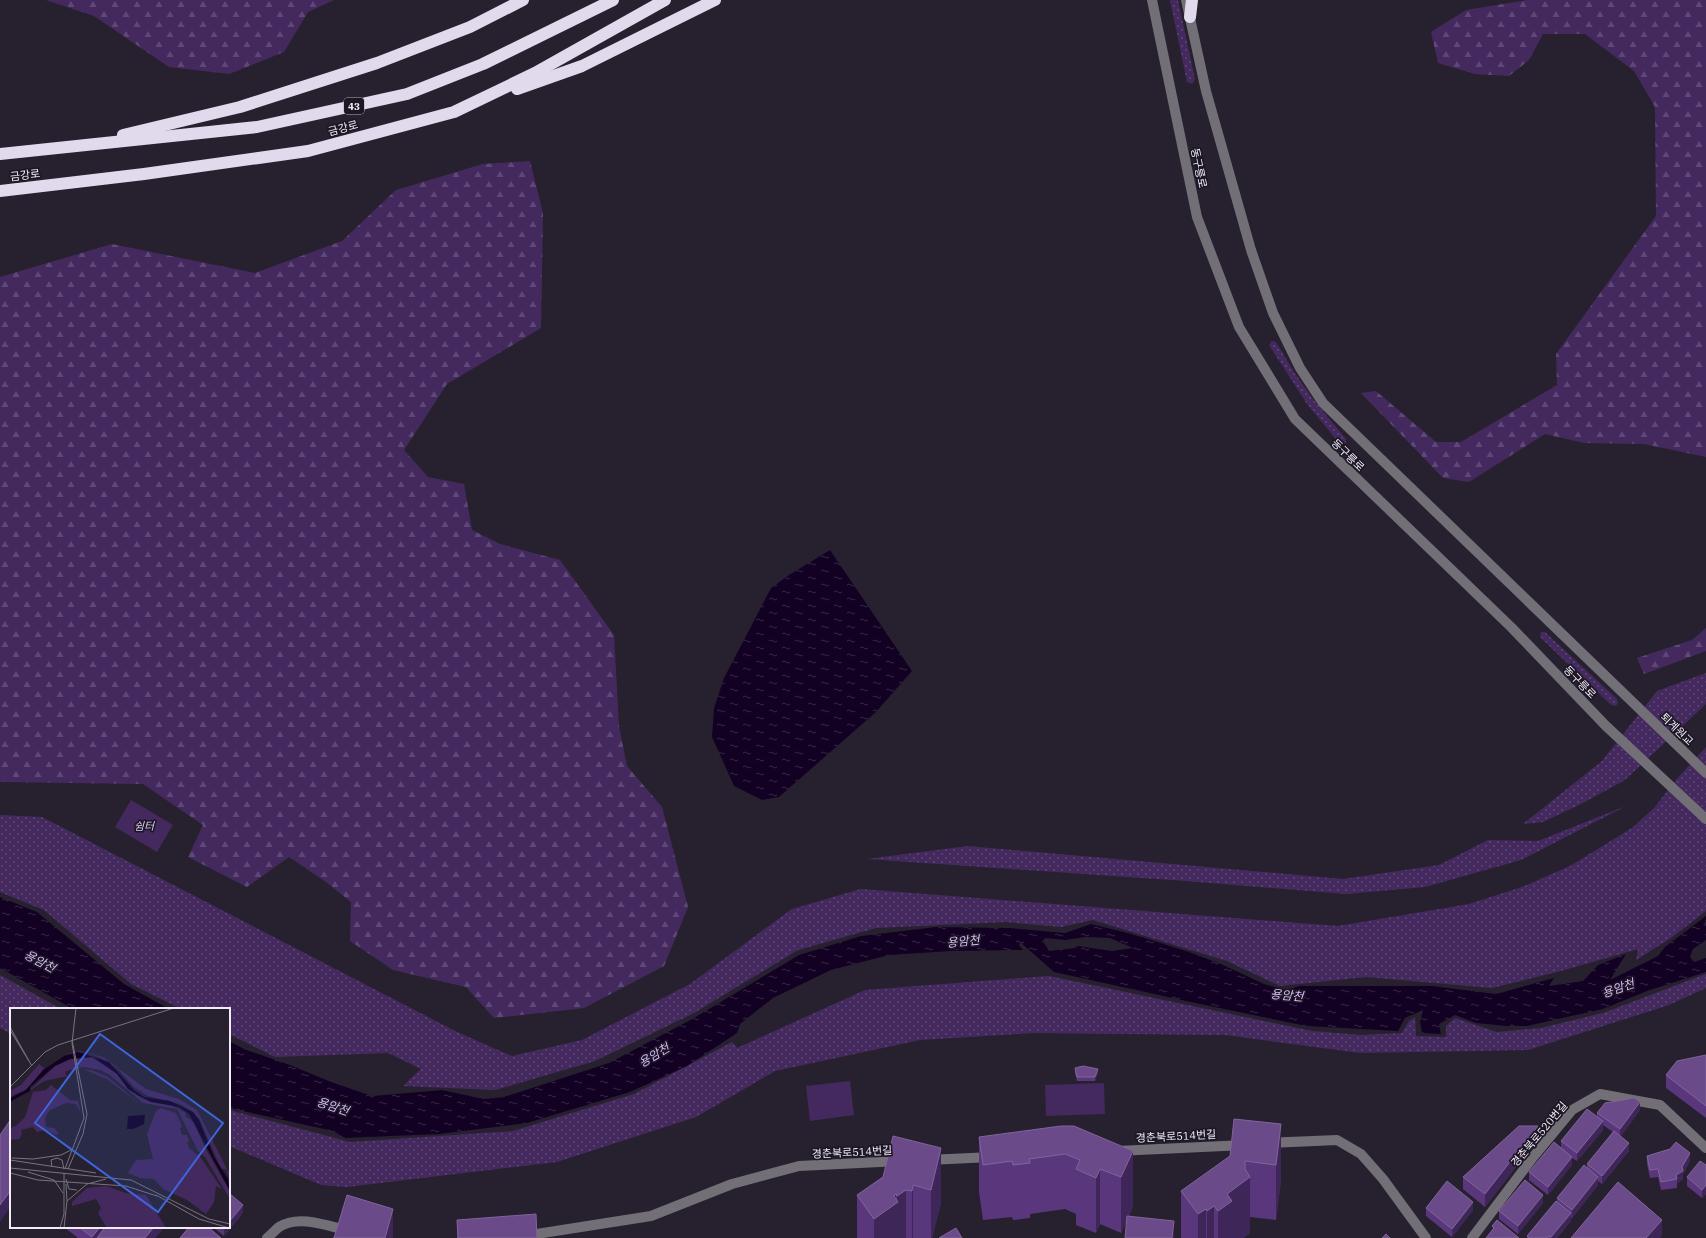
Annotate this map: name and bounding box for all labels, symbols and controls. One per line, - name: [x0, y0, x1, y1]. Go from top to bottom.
- road number: 43: [344, 98, 364, 114]
- street label: 금강로: [327, 117, 359, 139]
- street label: 동구릉로: [1188, 147, 1210, 189]
- street label: 금강로: [9, 166, 41, 184]
- street label: 동구릉로: [1329, 436, 1367, 474]
- street label: 동구릉로: [1561, 663, 1599, 701]
- street label: 퇴계원교: [1658, 710, 1696, 748]
- park label: 쉼터: [134, 819, 156, 833]
- water label: 용암천: [946, 932, 982, 950]
- water label: 용암천: [22, 947, 60, 976]
- water label: 용암천: [1600, 975, 1638, 1000]
- water label: 용암천: [1270, 986, 1306, 1004]
- inset map: [10, 1008, 230, 1228]
- water label: 용암천: [636, 1039, 674, 1070]
- water label: 용암천: [315, 1094, 353, 1119]
- street label: 경춘북로520번길: [1508, 1099, 1570, 1169]
- street label: 경춘북로514번길: [1135, 1127, 1217, 1145]
- street label: 경춘북로514번길: [811, 1143, 893, 1161]

